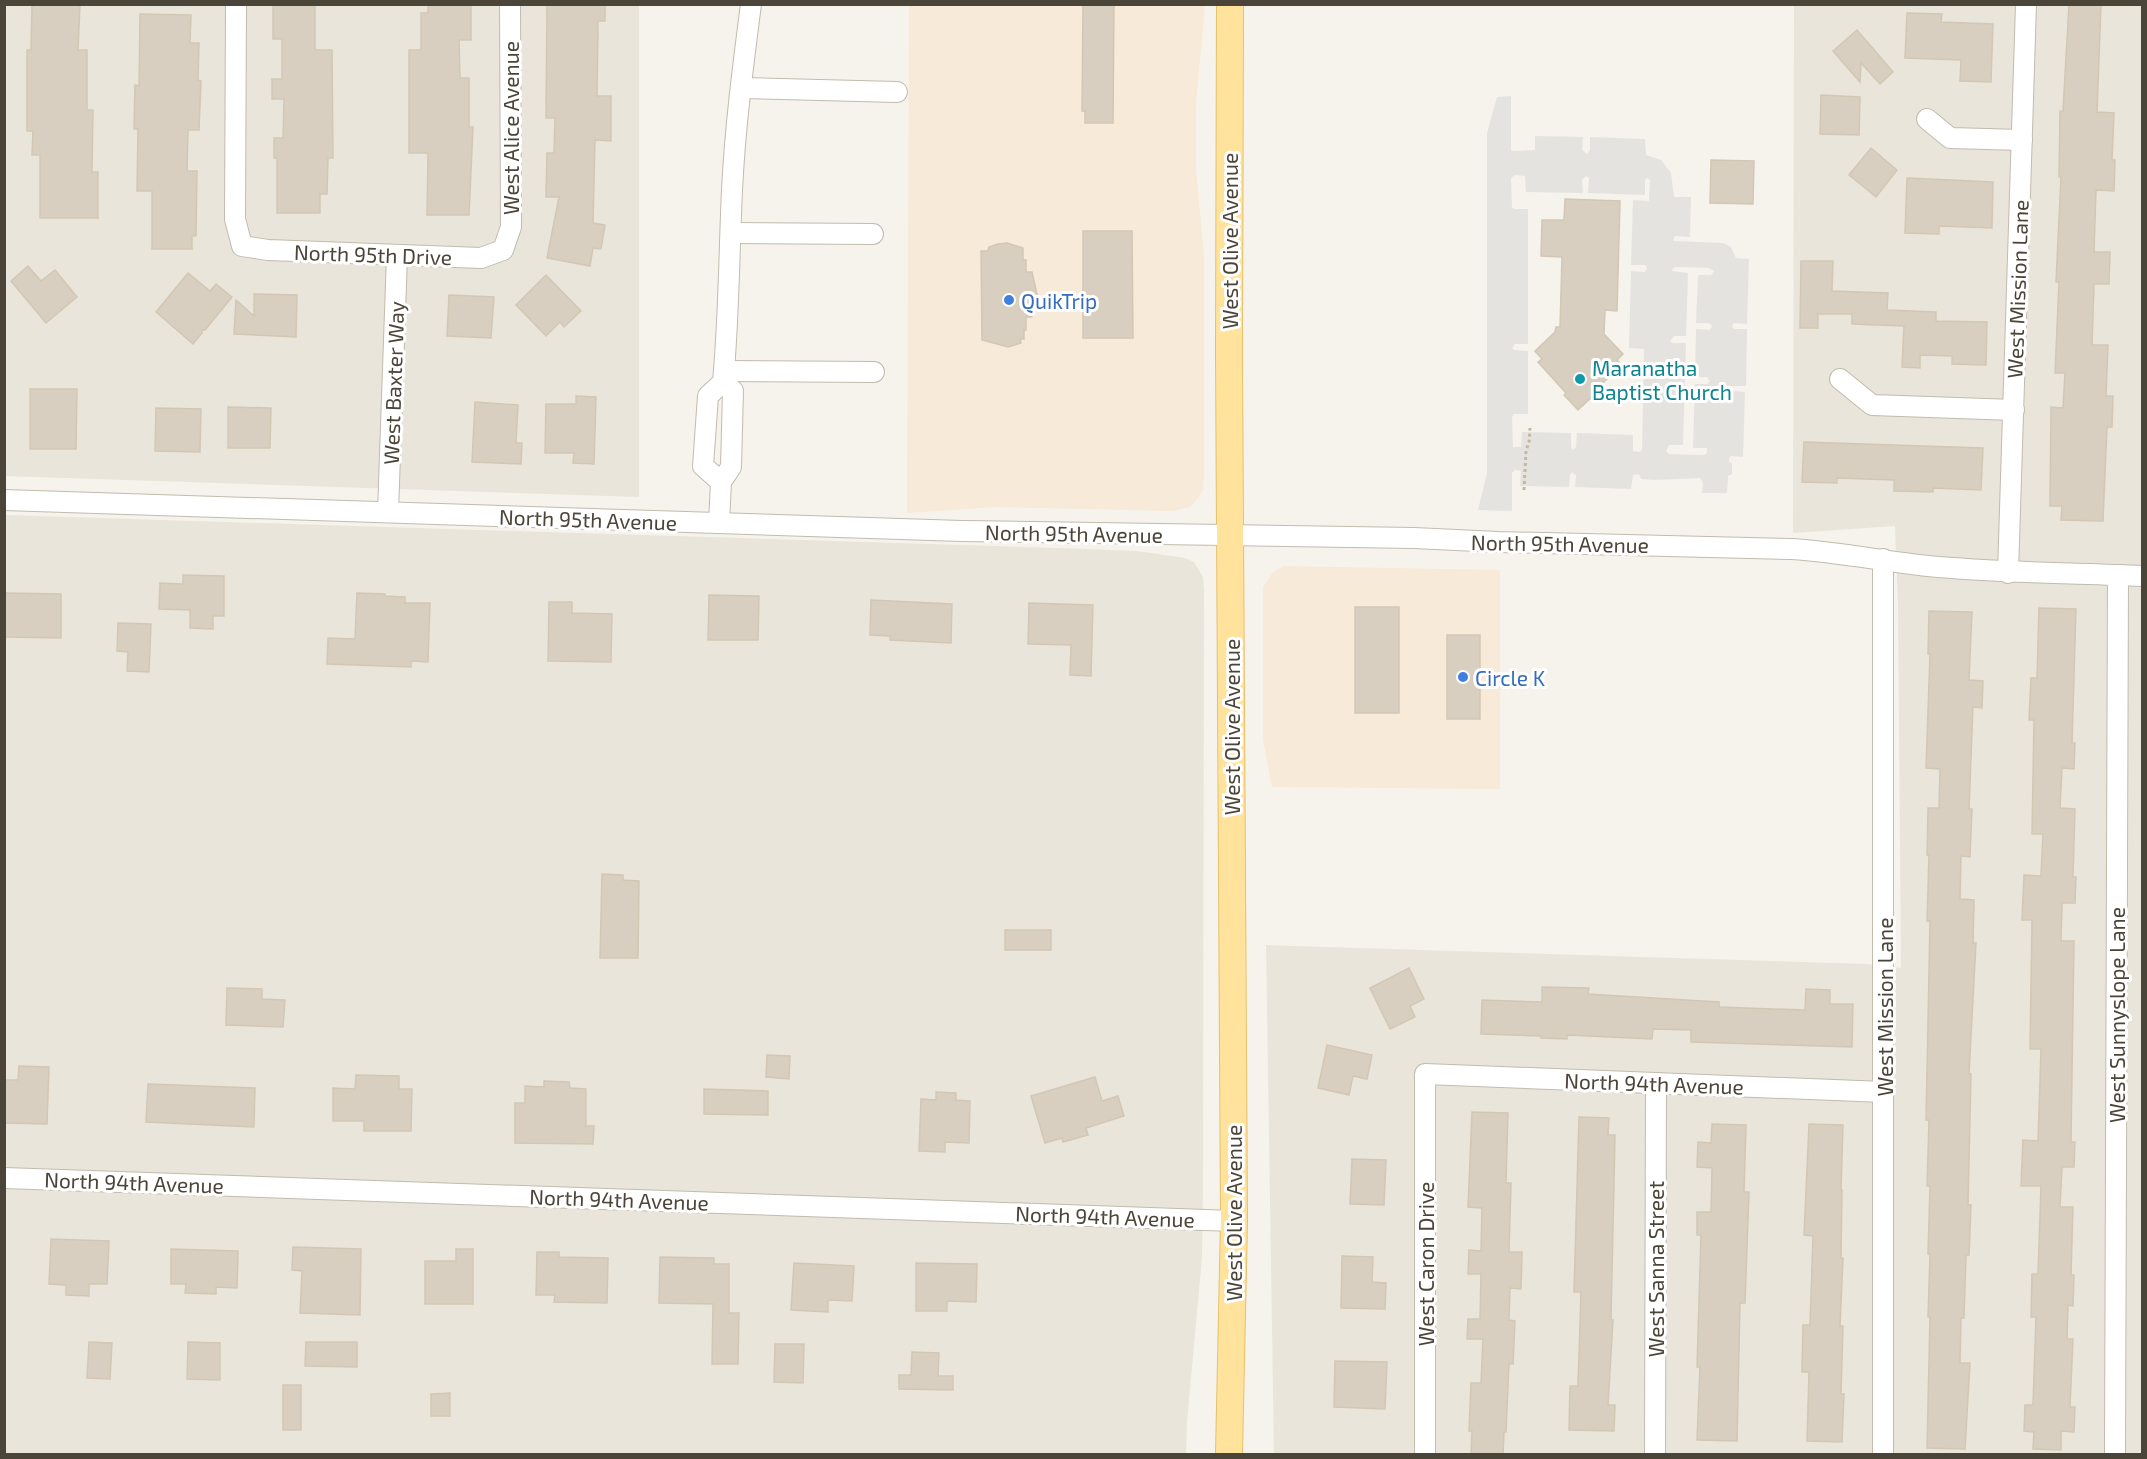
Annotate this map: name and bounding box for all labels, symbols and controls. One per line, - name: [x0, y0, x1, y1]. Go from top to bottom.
- street label: West Alice Avenue: [498, 41, 523, 215]
- street label: West Olive Avenue: [1217, 153, 1242, 329]
- street label: West Mission Lane: [2001, 199, 2033, 379]
- street label: North 95th Drive: [294, 239, 452, 269]
- place label: QuikTrip: [1021, 288, 1097, 314]
- marker: QuikTrip: [1002, 293, 1016, 307]
- street label: West Baxter Way: [378, 301, 408, 465]
- place label: Maranatha Baptist Church: [1592, 355, 1732, 404]
- marker: Maranatha Baptist Church: [1573, 372, 1587, 386]
- street label: North 95th Avenue: [499, 503, 677, 535]
- street label: North 95th Avenue: [985, 519, 1163, 547]
- street label: North 95th Avenue: [1471, 529, 1649, 557]
- street label: West Olive Avenue: [1219, 639, 1244, 815]
- place label: Circle K: [1475, 665, 1546, 690]
- marker: Circle K: [1456, 670, 1470, 684]
- street label: West Sunnyslope Lane: [2104, 907, 2129, 1123]
- street label: West Mission Lane: [1872, 918, 1897, 1096]
- street label: North 94th Avenue: [1564, 1067, 1744, 1099]
- street label: West Olive Avenue: [1221, 1125, 1246, 1301]
- street label: North 94th Avenue: [44, 1166, 224, 1198]
- street label: West Sanna Street: [1643, 1181, 1668, 1357]
- street label: West Caron Drive: [1413, 1182, 1438, 1346]
- street label: North 94th Avenue: [529, 1183, 709, 1215]
- street label: North 94th Avenue: [1015, 1200, 1195, 1232]

